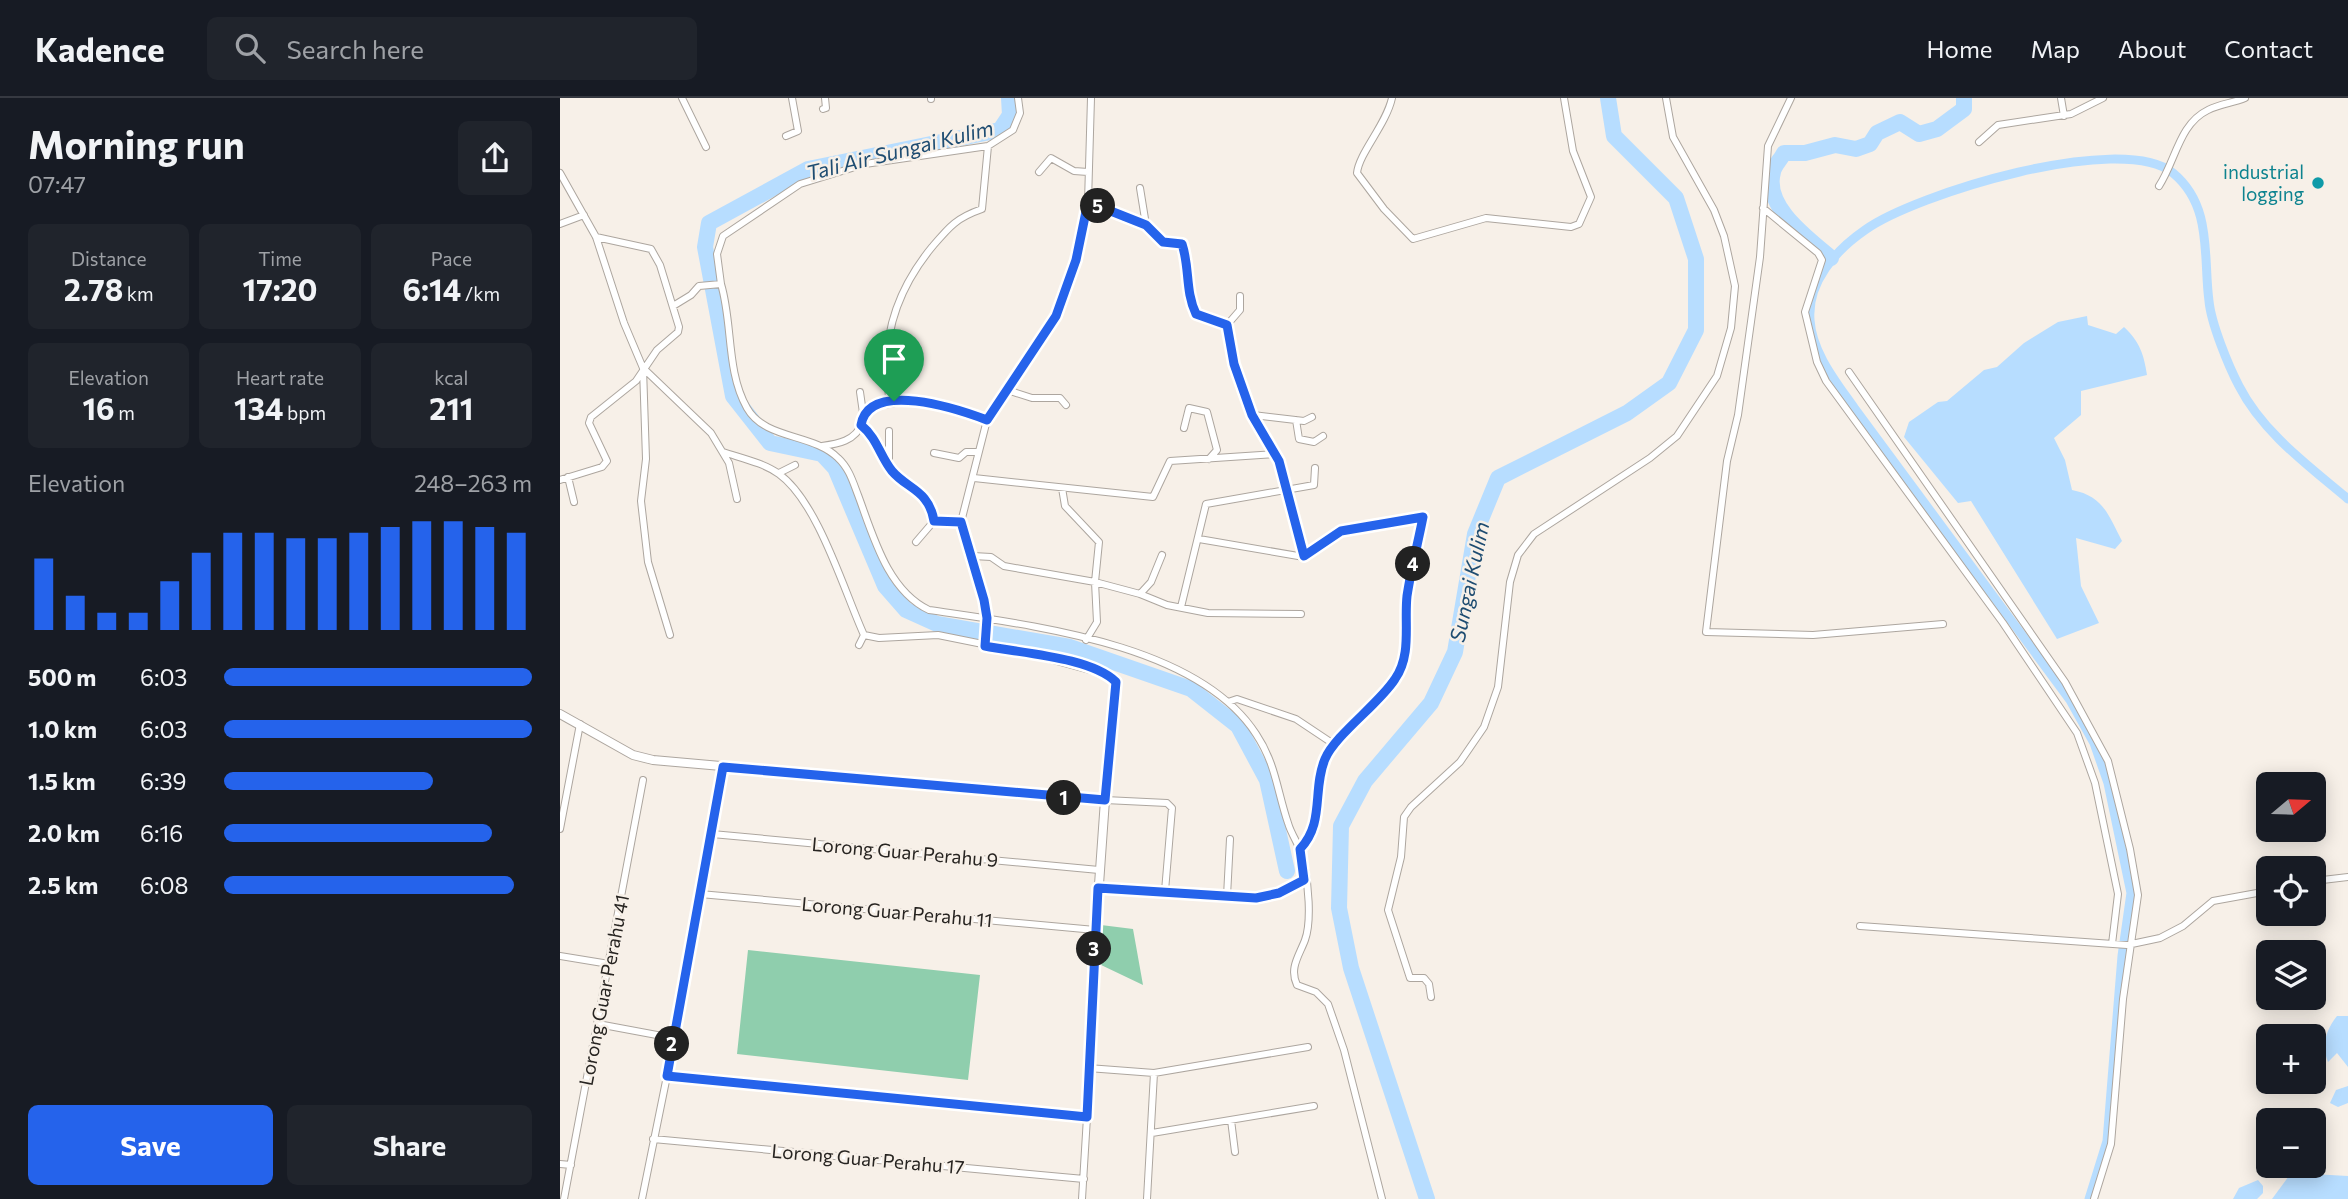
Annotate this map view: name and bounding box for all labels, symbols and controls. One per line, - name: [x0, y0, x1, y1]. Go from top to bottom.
- search box: [207, 17, 697, 80]
- text: Kadence: [35, 28, 165, 69]
- icon: search: [231, 29, 269, 67]
- text: Search here: [287, 33, 424, 64]
- text: Home: [1927, 34, 1993, 63]
- text: Map: [2031, 34, 2080, 63]
- text: About: [2118, 34, 2186, 63]
- text: Contact: [2224, 34, 2313, 63]
- water label: Tali Air Sungai Kulim: [803, 114, 996, 185]
- text: Morning run: [28, 120, 245, 167]
- button: share: [458, 121, 532, 195]
- place label: industrial logging: [2223, 160, 2304, 205]
- text: 07:47: [28, 170, 86, 198]
- marker: industrial logging: [2310, 175, 2326, 191]
- pin: 5: [1080, 188, 1116, 224]
- text: 5: [1092, 194, 1103, 217]
- text: Distance: [71, 247, 146, 270]
- text: Time: [258, 247, 302, 270]
- text: Pace: [431, 247, 472, 270]
- text: 2.78: [64, 270, 123, 307]
- text: 17:20: [243, 270, 317, 307]
- text: 6:14: [403, 270, 461, 307]
- text: km: [123, 282, 154, 305]
- text: /km: [461, 282, 500, 305]
- pin: [864, 329, 924, 401]
- icon: arrive: [875, 340, 913, 378]
- text: Elevation: [69, 366, 149, 389]
- text: Heart rate: [236, 366, 324, 389]
- text: kcal: [434, 366, 468, 389]
- text: 16: [83, 389, 115, 426]
- text: 134: [234, 389, 283, 426]
- text: 211: [429, 389, 473, 426]
- text: m: [115, 401, 135, 424]
- text: bpm: [283, 401, 326, 424]
- text: Elevation: [28, 469, 125, 497]
- text: 248–263 m: [414, 469, 532, 497]
- water label: Sungai Kulim: [1444, 519, 1493, 644]
- pin: 4: [1396, 546, 1430, 582]
- text: 4: [1407, 552, 1418, 575]
- text: 500 m: [28, 663, 96, 691]
- text: 6:03: [140, 663, 187, 691]
- text: 1.0 km: [28, 715, 97, 743]
- text: 6:03: [140, 715, 187, 743]
- text: 1.5 km: [28, 767, 96, 795]
- text: 6:39: [140, 767, 186, 795]
- north arrow: [2256, 772, 2326, 842]
- map controls: [2256, 772, 2326, 1178]
- pin: 1: [1046, 780, 1082, 816]
- text: 1: [1059, 786, 1068, 809]
- text: 2.0 km: [28, 819, 100, 847]
- text: 6:16: [140, 819, 183, 847]
- street label: Lorong Guar Perahu 9: [811, 832, 999, 871]
- button: locate: [2256, 856, 2326, 926]
- text: 2.5 km: [28, 871, 98, 899]
- text: 6:08: [140, 871, 188, 899]
- street label: Lorong Guar Perahu 41: [574, 892, 633, 1088]
- street label: Lorong Guar Perahu 11: [801, 892, 994, 931]
- pin: 3: [1076, 932, 1112, 966]
- text: 3: [1088, 937, 1099, 960]
- button: layers: [2256, 940, 2326, 1010]
- button: +: [2256, 1024, 2326, 1094]
- pin: 2: [654, 1026, 690, 1062]
- text: 2: [666, 1032, 677, 1055]
- button: Save: [28, 1105, 273, 1185]
- button: Share: [287, 1105, 532, 1185]
- button: −: [2256, 1108, 2326, 1178]
- street label: Lorong Guar Perahu 17: [771, 1139, 965, 1178]

